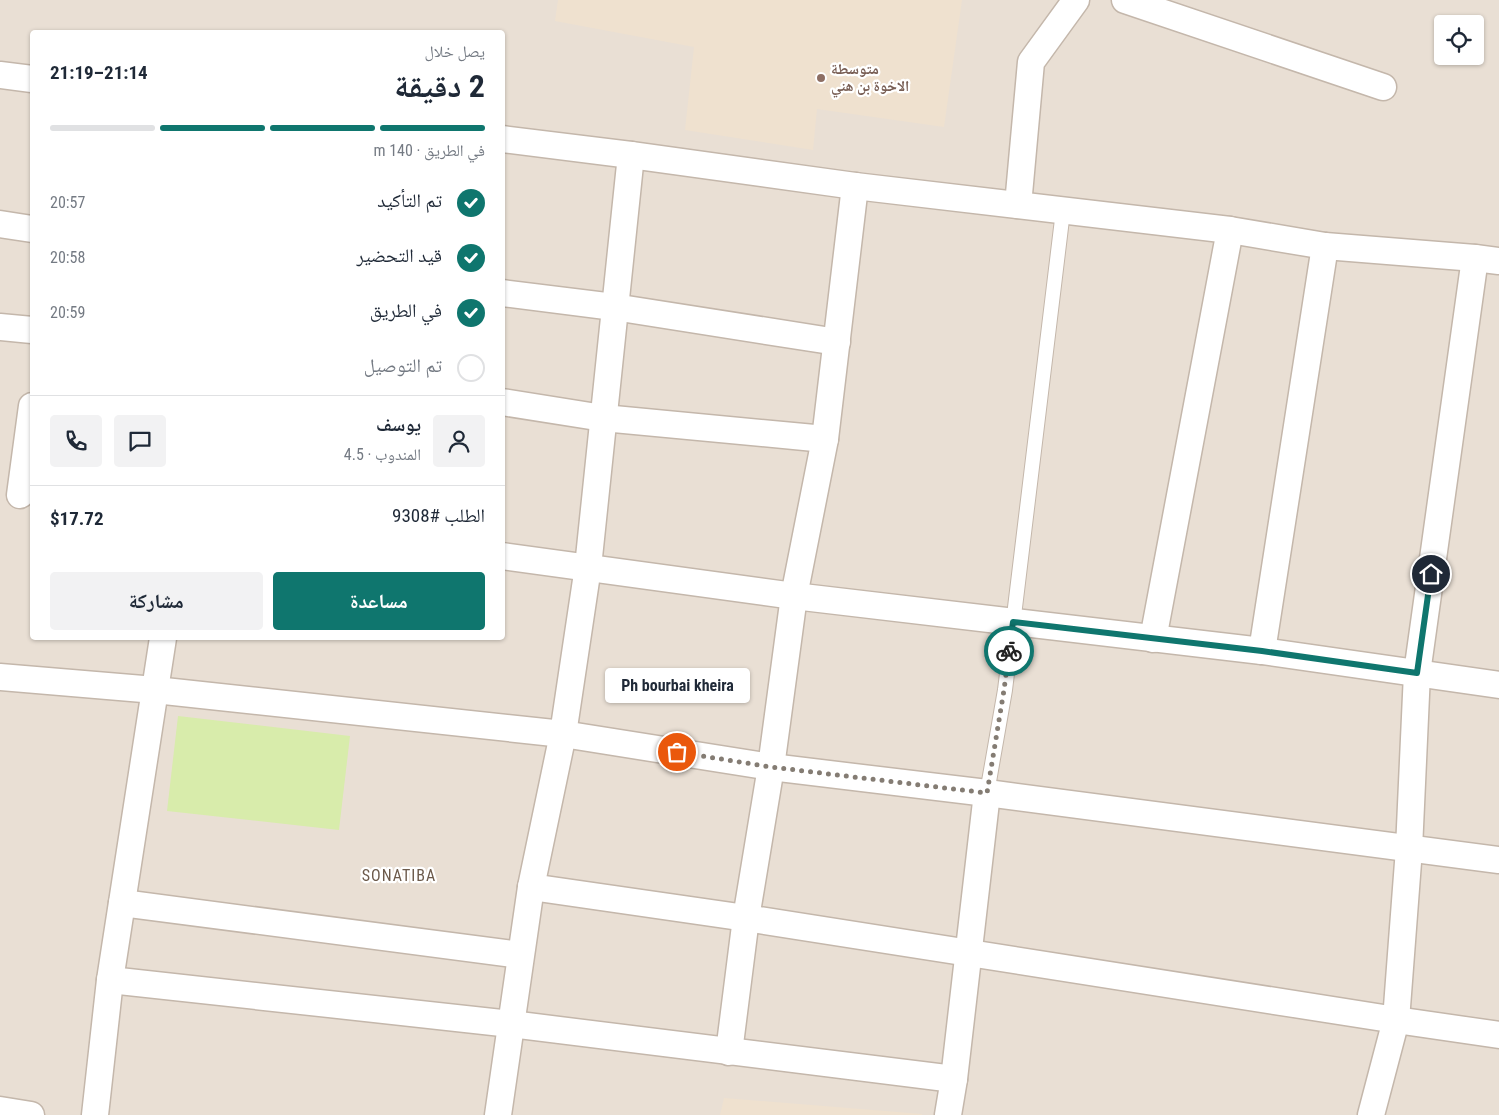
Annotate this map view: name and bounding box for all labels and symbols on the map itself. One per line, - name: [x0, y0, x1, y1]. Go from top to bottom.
- place label: متوسطة الاخوة بن هني: [831, 60, 909, 98]
- marker: متوسطة الاخوة بن هني: [815, 72, 827, 84]
- pin: [1410, 553, 1452, 595]
- courier: [984, 626, 1034, 676]
- callout: Ph bourbai kheira: [604, 667, 750, 702]
- pin: [656, 731, 698, 773]
- district label: SONATIBA: [362, 866, 436, 885]

